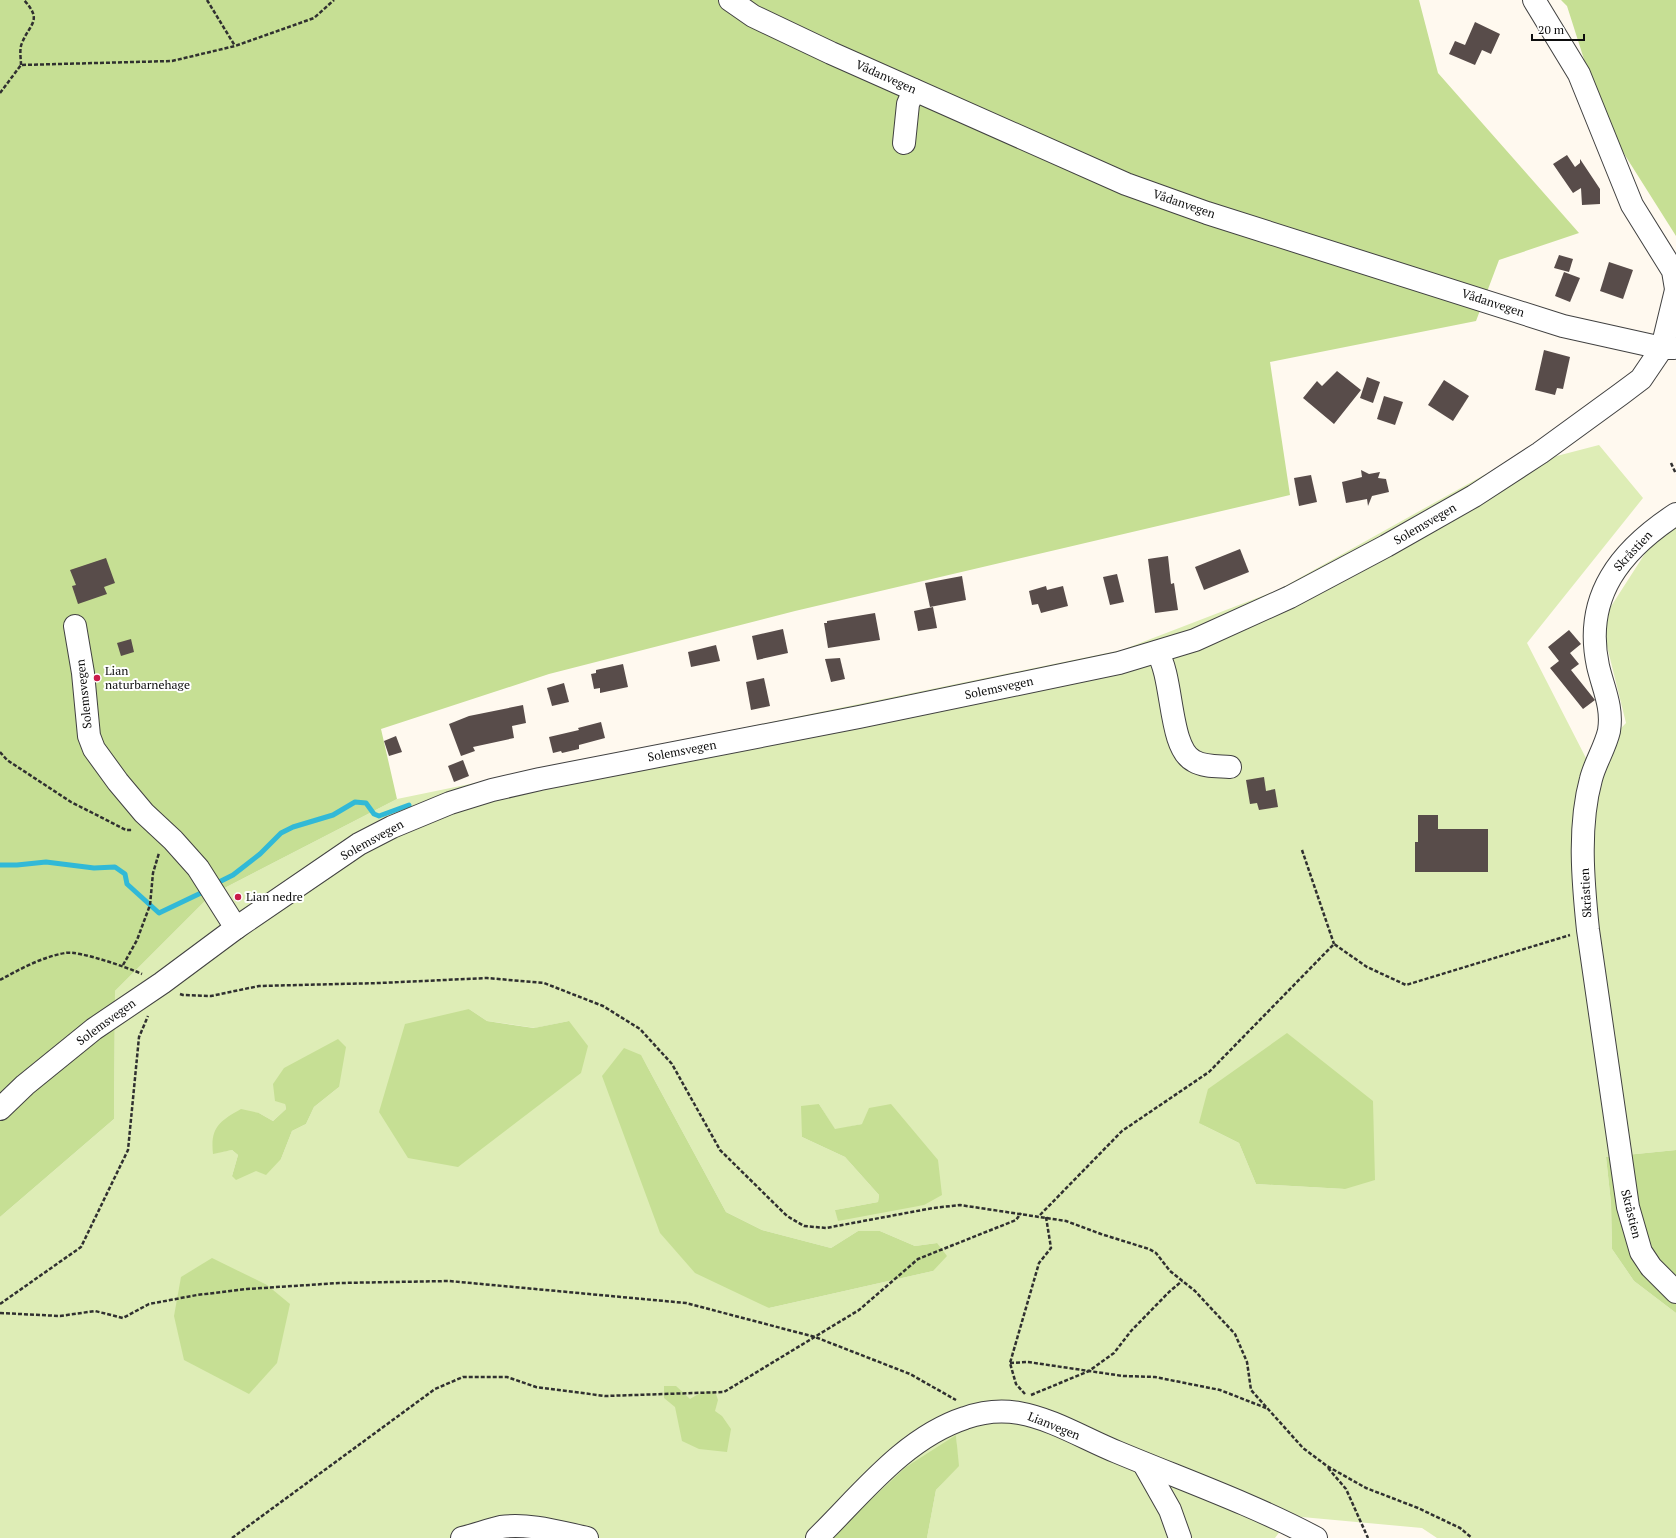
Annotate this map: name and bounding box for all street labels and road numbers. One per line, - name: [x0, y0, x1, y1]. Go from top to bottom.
- street label: Vådanvegen: [853, 56, 919, 97]
- street label: Vådanvegen: [1151, 186, 1217, 221]
- street label: Vådanvegen: [1460, 285, 1526, 320]
- street label: Solemsvegen: [1391, 500, 1459, 547]
- street label: Skråstien: [1610, 527, 1655, 574]
- street label: Solemsvegen: [72, 659, 95, 729]
- street label: Solemsvegen: [963, 673, 1035, 702]
- street label: Solemsvegen: [646, 737, 718, 765]
- street label: Solemsvegen: [338, 816, 406, 863]
- street label: Skråstien: [1577, 868, 1594, 918]
- street label: Solemsvegen: [73, 995, 138, 1048]
- street label: Skråstien: [1618, 1188, 1645, 1240]
- street label: Lianvegen: [1026, 1408, 1082, 1443]

